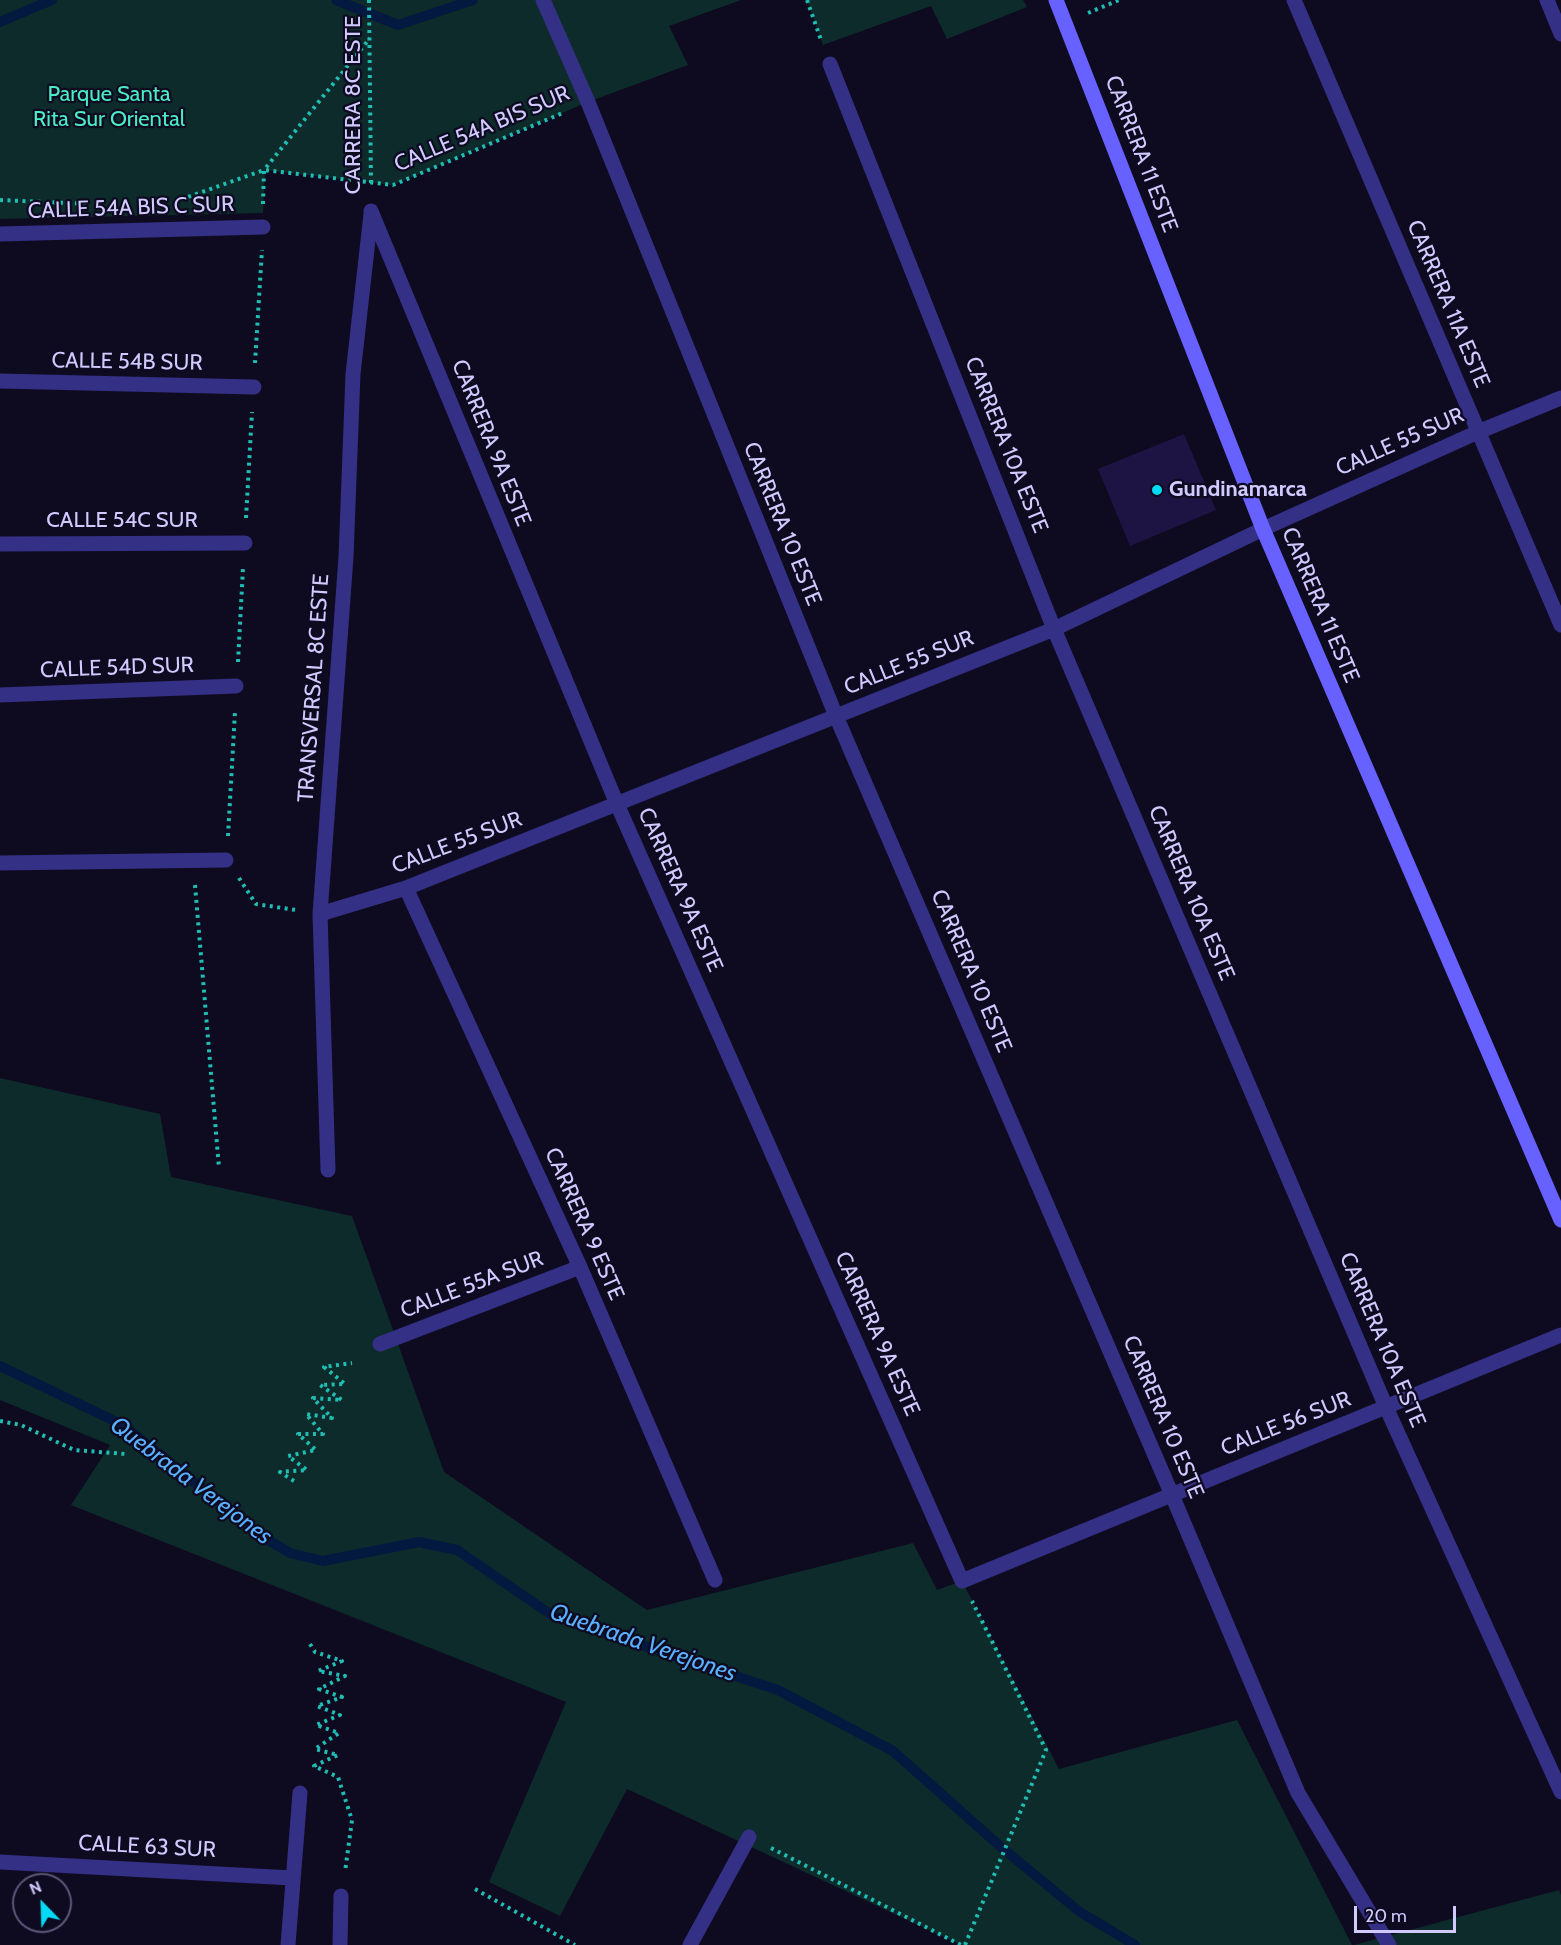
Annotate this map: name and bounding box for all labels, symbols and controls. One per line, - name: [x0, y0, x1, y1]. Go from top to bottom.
- street label: CARRERA 8C ESTE: [341, 16, 367, 194]
- street label: CARRERA 11 ESTE: [1099, 72, 1183, 236]
- street label: CALLE 54A BIS SUR: [390, 80, 574, 178]
- park label: Parque Santa Rita Sur Oriental: [33, 82, 185, 134]
- street label: CALLE 54A BIS C SUR: [27, 191, 235, 225]
- street label: CARRERA 11A ESTE: [1401, 216, 1495, 392]
- street label: CALLE 54B SUR: [51, 347, 203, 377]
- street label: CARRERA 10A ESTE: [959, 353, 1053, 537]
- street label: CARRERA 9A ESTE: [446, 356, 536, 530]
- street label: CALLE 55 SUR: [1332, 402, 1468, 482]
- street label: CARRERA 10 ESTE: [737, 438, 827, 610]
- place label: Gundinamarca: [1169, 477, 1307, 503]
- marker: Gundinamarca: [1150, 483, 1164, 497]
- street label: CALLE 54C SUR: [46, 508, 198, 534]
- street label: CARRERA 11 ESTE: [1275, 524, 1365, 686]
- street label: TRANSVERSAL 8C ESTE: [293, 573, 335, 803]
- street label: CALLE 55 SUR: [841, 625, 977, 701]
- street label: CALLE 54D SUR: [40, 652, 194, 684]
- street label: CARRERA 10A ESTE: [1142, 802, 1240, 984]
- street label: CARRERA 9A ESTE: [632, 804, 728, 976]
- street label: CALLE 55 SUR: [388, 806, 526, 880]
- street label: CARRERA 10 ESTE: [925, 886, 1017, 1056]
- street label: CARRERA 9 ESTE: [539, 1144, 629, 1304]
- street label: CALLE 55A SUR: [397, 1246, 547, 1324]
- street label: CARRERA 9A ESTE: [829, 1248, 925, 1420]
- street label: CARRERA 10A ESTE: [1333, 1249, 1431, 1431]
- street label: CARRERA 10 ESTE: [1117, 1332, 1209, 1502]
- street label: CALLE 56 SUR: [1217, 1386, 1355, 1462]
- water label: Quebrada Verejones: [104, 1411, 278, 1551]
- water label: Quebrada Verejones: [546, 1598, 740, 1688]
- street label: CALLE 63 SUR: [78, 1830, 216, 1864]
- north arrow: [12, 1873, 72, 1933]
- text: N: [27, 1877, 44, 1899]
- scale bar: [1357, 1894, 1459, 1932]
- text: 20 m: [1365, 1905, 1407, 1927]

